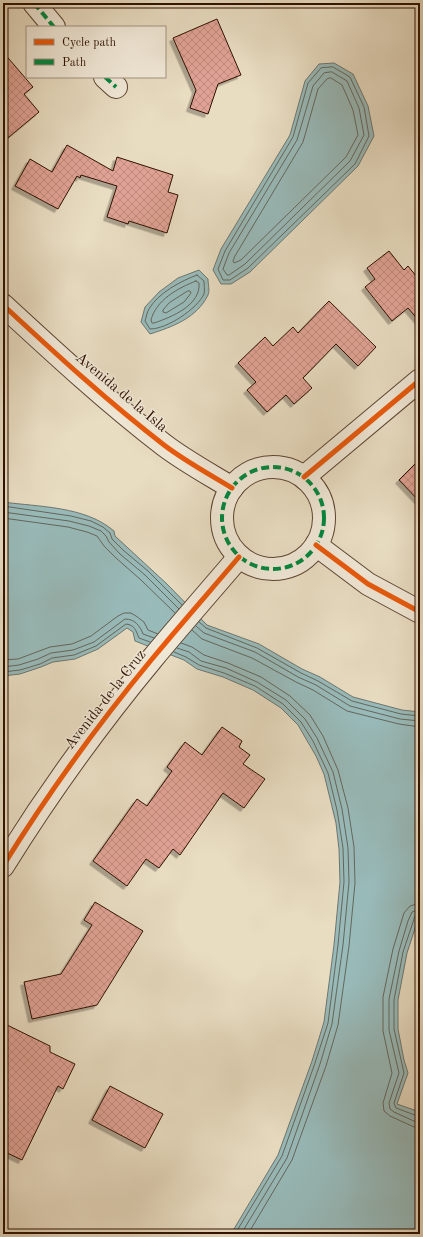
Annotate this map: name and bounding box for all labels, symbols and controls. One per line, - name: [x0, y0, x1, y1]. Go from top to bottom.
- legend: [26, 26, 166, 78]
- text: Cycle path: [62, 37, 117, 49]
- text: Path: [62, 57, 87, 69]
- street label: Avenida de la Isla: [72, 350, 170, 436]
- street label: Avenida de la Cruz: [63, 647, 149, 753]

